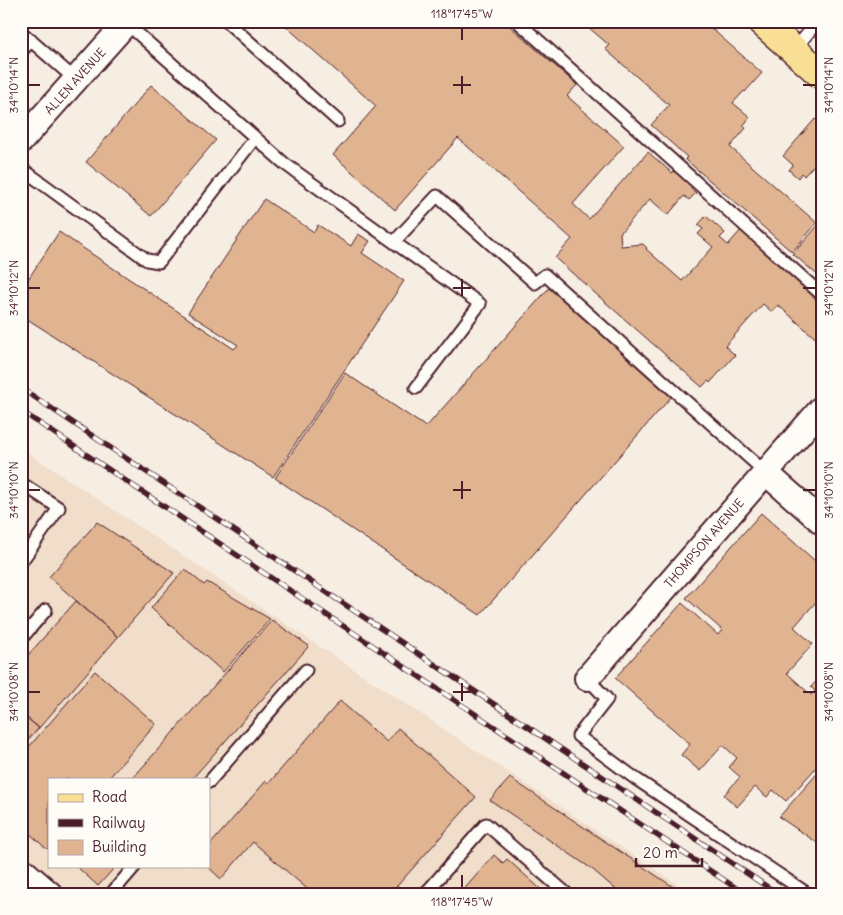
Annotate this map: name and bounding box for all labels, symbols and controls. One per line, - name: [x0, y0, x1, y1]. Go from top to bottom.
- text: 118°17'45"W: [431, 6, 493, 21]
- street label: ALLEN AVENUE: [41, 45, 109, 117]
- text: 34°10'14"N: [6, 57, 21, 113]
- text: 34°10'14"N: [821, 57, 836, 113]
- text: 34°10'12"N: [6, 260, 21, 316]
- text: 34°10'12"N: [821, 260, 836, 316]
- text: 34°10'10"N: [6, 461, 21, 519]
- text: 34°10'10"N: [821, 461, 836, 519]
- street label: THOMPSON AVENUE: [661, 495, 747, 591]
- text: 34°10'08"N: [6, 662, 21, 722]
- text: 34°10'08"N: [821, 662, 836, 722]
- legend: [48, 778, 210, 868]
- text: Road: [92, 787, 127, 806]
- text: Railway: [92, 813, 146, 832]
- scale bar: [636, 835, 702, 867]
- text: Building: [92, 837, 147, 856]
- text: 20 m: [643, 843, 678, 862]
- text: 118°17'45"W: [431, 894, 493, 909]

